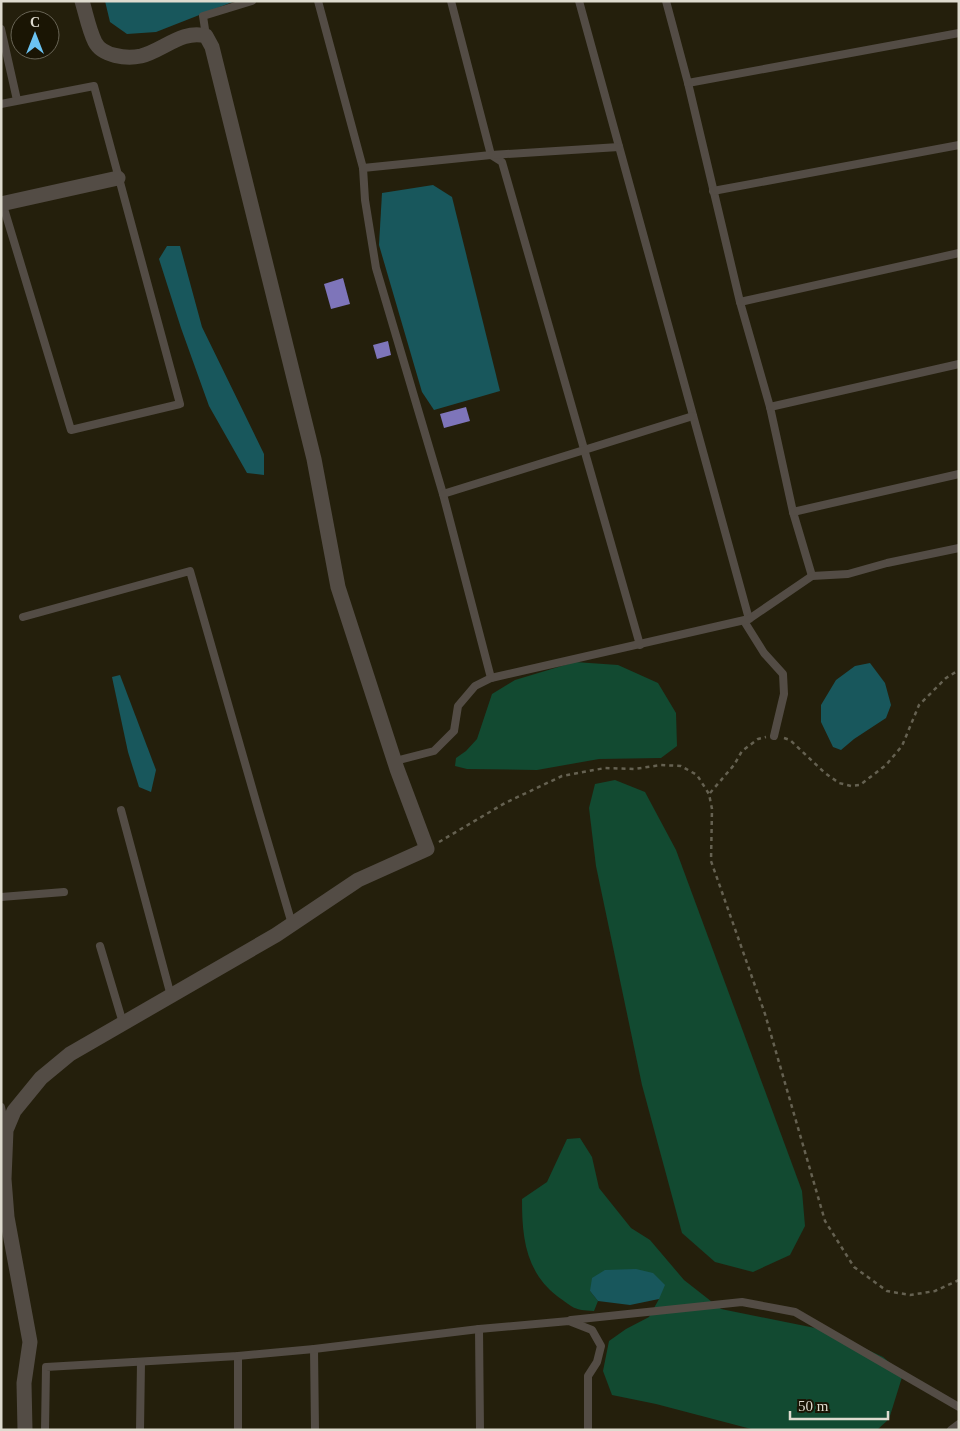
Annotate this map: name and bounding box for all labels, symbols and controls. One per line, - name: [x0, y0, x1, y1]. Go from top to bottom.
- north arrow: [10, 10, 60, 60]
- text: С: [30, 15, 40, 30]
- scale bar: [790, 1388, 888, 1420]
- text: 50 m: [798, 1398, 829, 1414]

